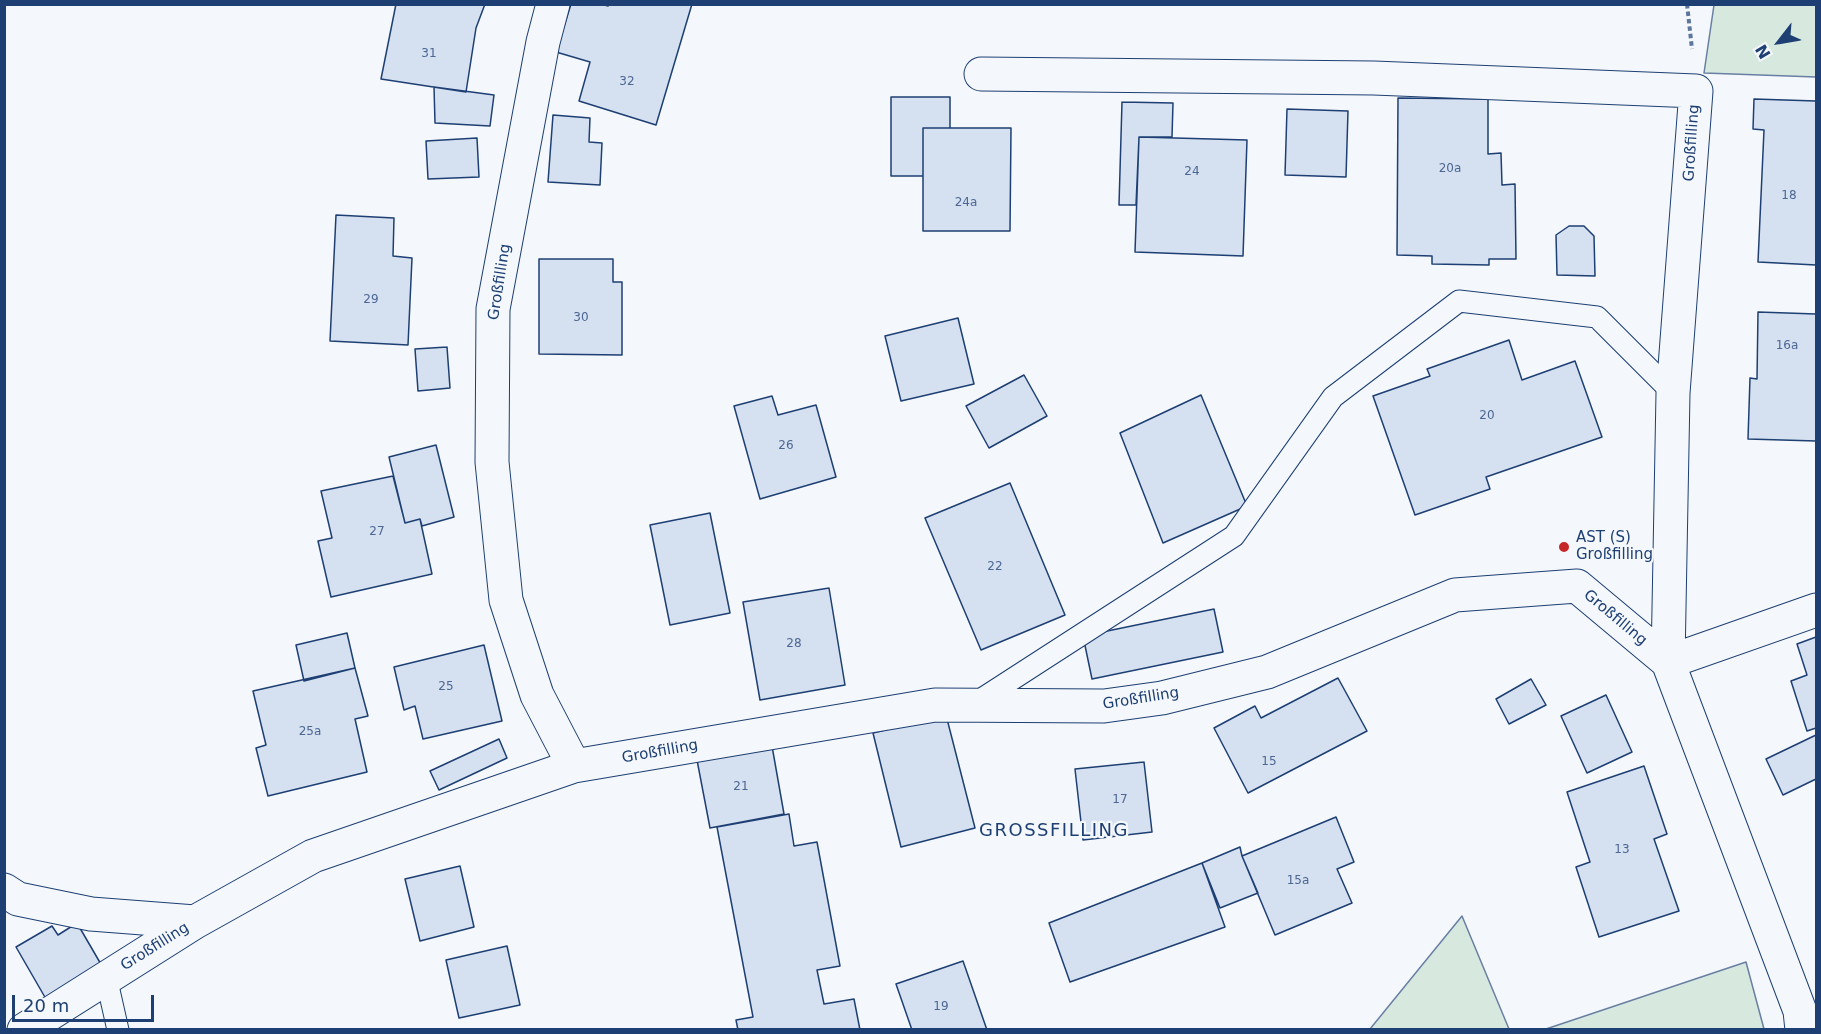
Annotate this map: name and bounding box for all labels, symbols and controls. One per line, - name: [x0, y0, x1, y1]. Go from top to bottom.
- north arrow: [1749, 12, 1809, 72]
- text: N: [1752, 41, 1775, 62]
- house number: 31: [421, 47, 437, 61]
- house number: 32: [619, 75, 635, 89]
- street label: Großfilling: [1680, 104, 1704, 182]
- house number: 20a: [1439, 162, 1461, 176]
- house number: 24: [1184, 165, 1200, 179]
- house number: 18: [1781, 189, 1797, 203]
- house number: 24a: [955, 196, 977, 210]
- street label: Großfilling: [485, 243, 515, 321]
- house number: 29: [363, 293, 379, 307]
- house number: 30: [573, 311, 589, 325]
- house number: 16a: [1776, 339, 1798, 353]
- house number: 20: [1479, 409, 1495, 423]
- house number: 26: [778, 439, 794, 453]
- house number: 27: [369, 525, 385, 539]
- place label: AST (S) Großfilling: [1576, 529, 1653, 564]
- marker: AST (S) Großfilling: [1557, 540, 1571, 554]
- house number: 22: [987, 560, 1003, 574]
- street label: Großfilling: [1580, 586, 1650, 650]
- house number: 28: [786, 637, 802, 651]
- house number: 25: [438, 680, 454, 694]
- street label: Großfilling: [1102, 684, 1180, 714]
- house number: 25a: [299, 725, 321, 739]
- street label: Großfilling: [620, 736, 700, 768]
- house number: 15: [1261, 755, 1277, 769]
- house number: 21: [733, 780, 749, 794]
- house number: 17: [1112, 793, 1128, 807]
- district label: GROSSFILLING: [979, 820, 1129, 842]
- house number: 13: [1614, 843, 1630, 857]
- house number: 15a: [1287, 874, 1309, 888]
- street label: Großfilling: [118, 919, 192, 975]
- scale bar: [15, 983, 158, 1021]
- text: 20 m: [23, 995, 69, 1016]
- house number: 19: [933, 1000, 949, 1014]

